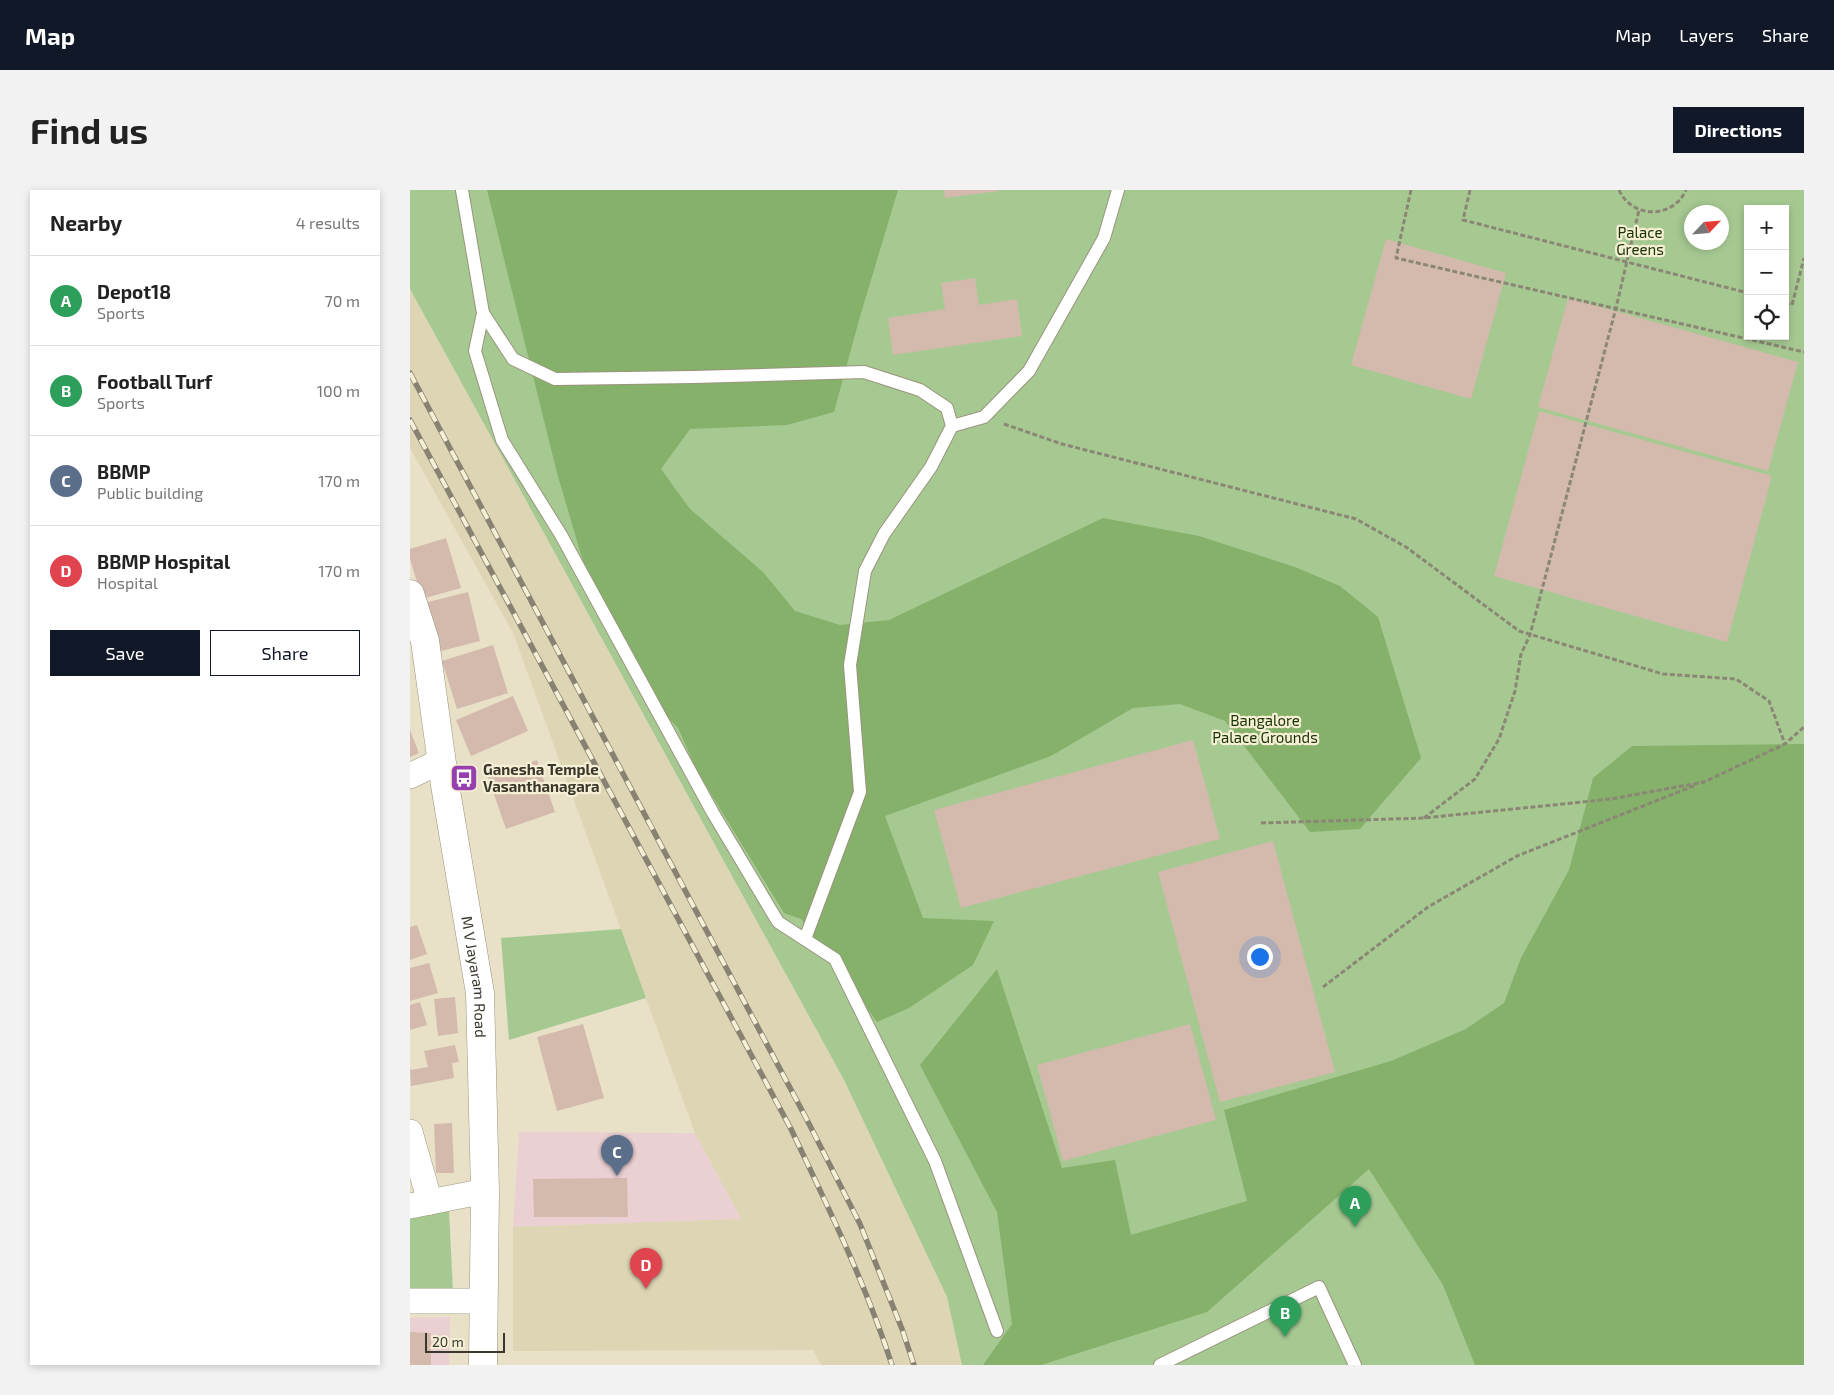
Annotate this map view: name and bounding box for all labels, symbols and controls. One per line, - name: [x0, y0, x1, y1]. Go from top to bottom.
- text: Map: [25, 21, 75, 50]
- text: Map: [1615, 24, 1651, 46]
- text: Layers: [1679, 24, 1734, 46]
- text: Share: [1762, 24, 1809, 46]
- button: Directions: [1673, 107, 1804, 153]
- text: Find us: [30, 109, 148, 151]
- north arrow: [1684, 205, 1729, 250]
- map controls: [1744, 205, 1789, 340]
- button: +: [1744, 205, 1789, 250]
- text: Nearby: [50, 210, 122, 235]
- text: 4 results: [296, 213, 360, 232]
- park label: Palace Greens: [1616, 223, 1664, 258]
- button: −: [1744, 250, 1789, 295]
- text: Depot18: [97, 280, 171, 303]
- text: A: [61, 291, 71, 310]
- text: 70 m: [325, 291, 360, 310]
- button: locate: [1744, 295, 1789, 340]
- text: Sports: [97, 303, 145, 322]
- text: Football Turf: [97, 370, 212, 393]
- text: B: [61, 381, 71, 400]
- text: 100 m: [317, 381, 360, 400]
- text: Sports: [97, 393, 145, 412]
- text: BBMP: [97, 460, 150, 483]
- text: C: [61, 471, 71, 490]
- text: 170 m: [318, 471, 360, 490]
- text: Public building: [97, 483, 203, 502]
- text: BBMP Hospital: [97, 550, 230, 573]
- text: D: [61, 561, 71, 580]
- text: 170 m: [318, 561, 360, 580]
- text: Hospital: [97, 573, 158, 592]
- button: Save: [50, 630, 200, 676]
- button: Share: [210, 630, 360, 676]
- park label: Bangalore Palace Grounds: [1212, 711, 1318, 746]
- place label: Ganesha Temple Vasanthanagara: [483, 760, 600, 795]
- bus stop icon: Ganesha Temple Vasanthanagara: [449, 763, 479, 793]
- street label: M V Jayaram Road: [458, 915, 490, 1038]
- your location: [1247, 944, 1273, 970]
- pin: C: [601, 1135, 633, 1176]
- pin: A: [1339, 1186, 1371, 1227]
- pin: D: [630, 1248, 662, 1289]
- pin: B: [1269, 1296, 1301, 1337]
- scale bar: [425, 1330, 505, 1353]
- text: 20 m: [432, 1333, 464, 1350]

